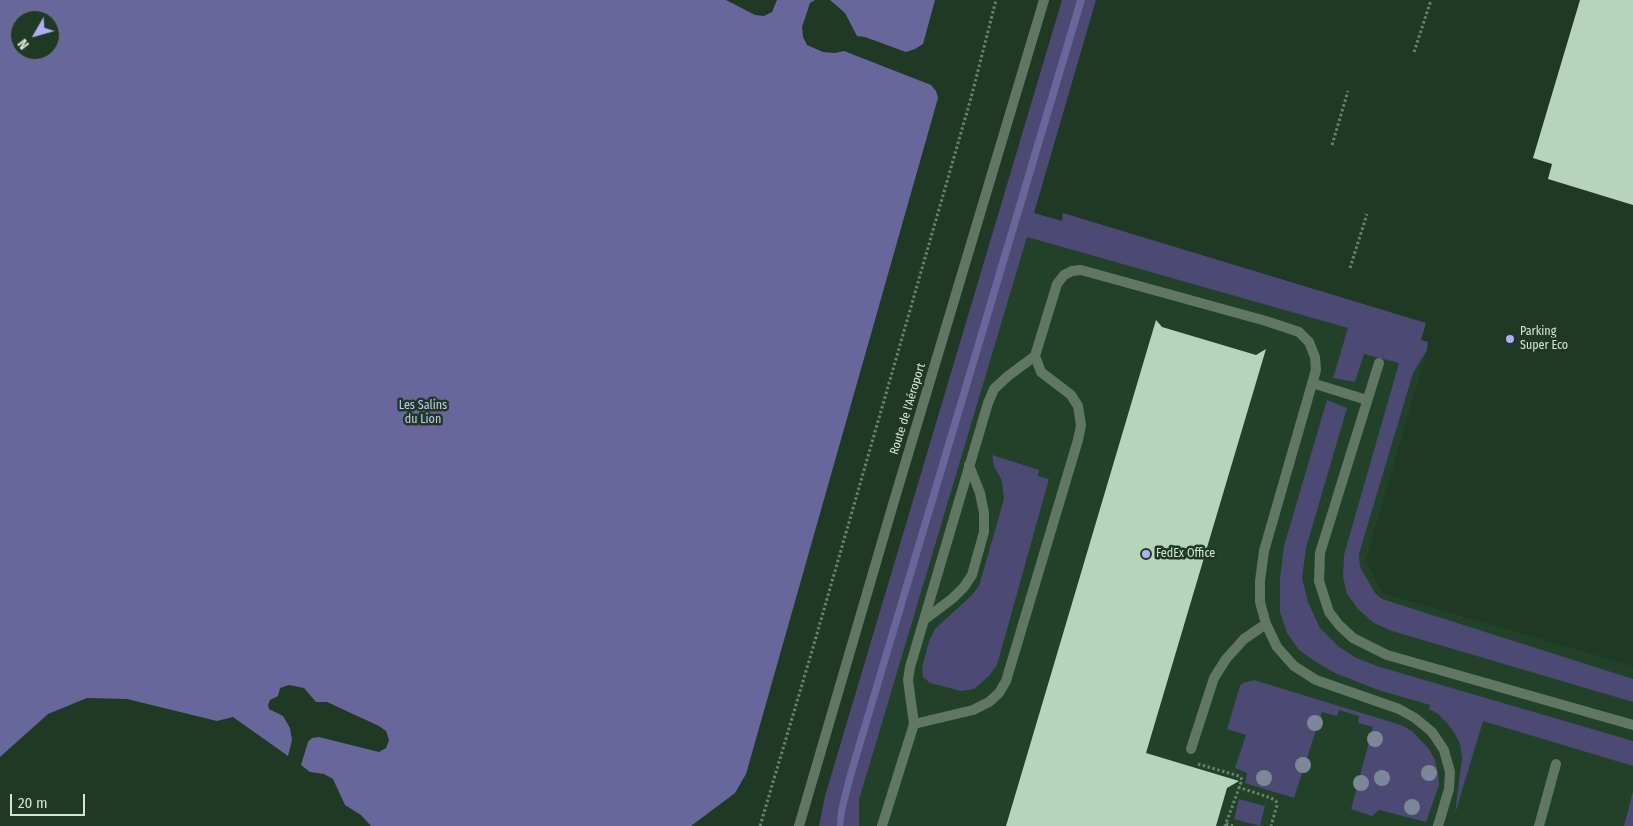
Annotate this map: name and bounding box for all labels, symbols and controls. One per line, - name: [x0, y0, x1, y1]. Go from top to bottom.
- north arrow: [10, 10, 60, 60]
- text: N: [14, 35, 33, 52]
- place label: Parking Super Eco: [1520, 325, 1568, 353]
- marker: Parking Super Eco: [1504, 333, 1516, 345]
- street label: Route de l'Aéroport: [887, 362, 929, 456]
- park label: Les Salins du Lion: [399, 399, 447, 427]
- place label: FedEx Office: [1156, 547, 1215, 561]
- marker: FedEx Office: [1140, 548, 1152, 560]
- scale bar: [12, 784, 88, 816]
- text: 20 m: [18, 794, 48, 812]

